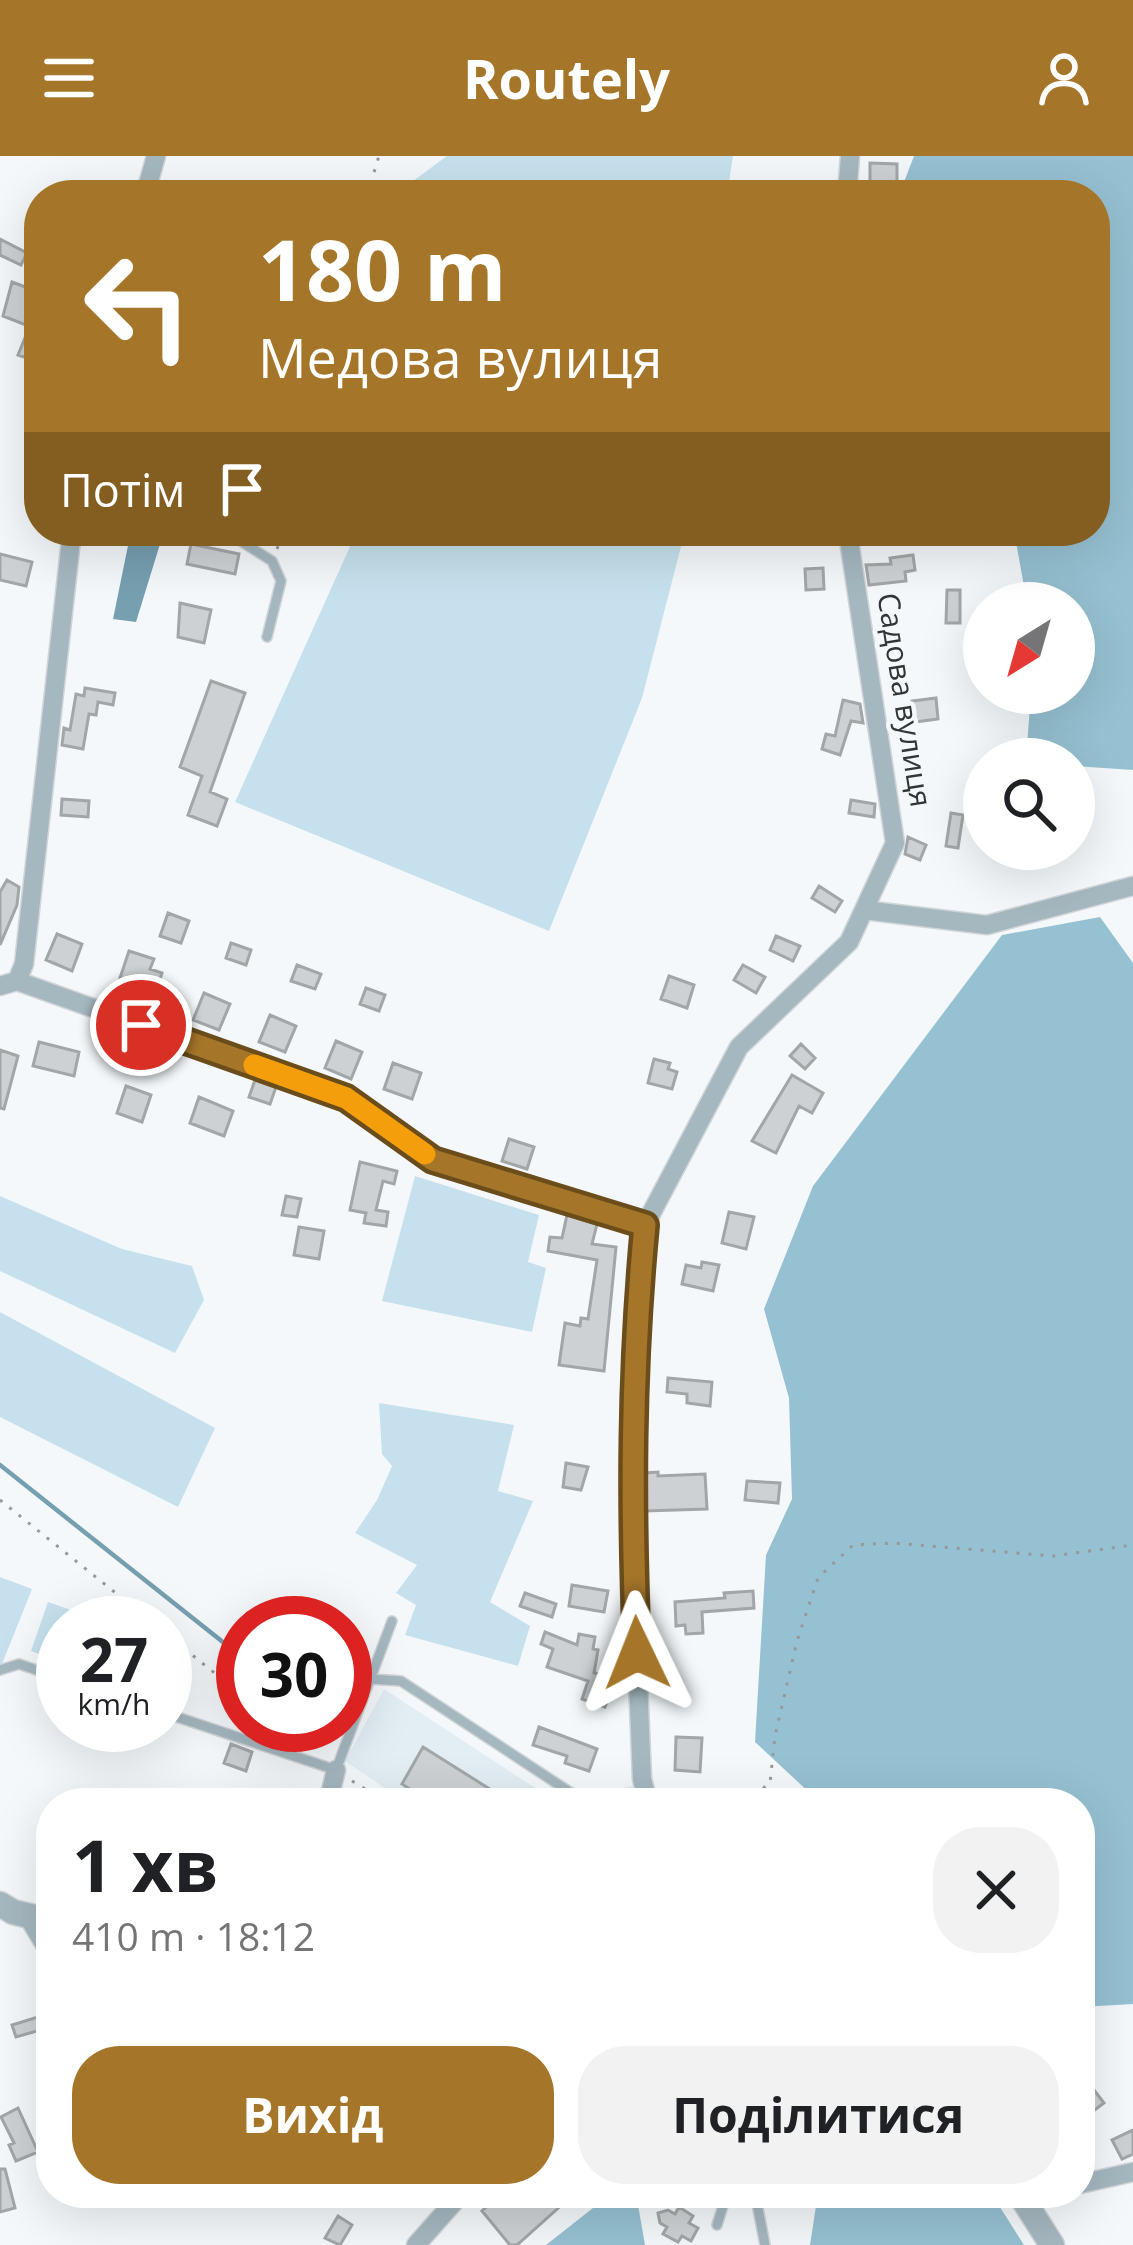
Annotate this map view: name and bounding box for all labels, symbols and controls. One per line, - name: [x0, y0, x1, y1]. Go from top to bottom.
- text: Routely: [463, 41, 670, 115]
- icon: menu: [36, 45, 102, 111]
- icon: person: [1031, 45, 1097, 111]
- text: 180 m: [258, 211, 506, 326]
- icon: left: [60, 228, 216, 384]
- text: Медова вулиця: [258, 320, 662, 394]
- icon: arrive: [209, 456, 275, 522]
- text: Потім: [60, 459, 185, 520]
- north arrow: [963, 582, 1095, 714]
- map controls: [963, 582, 1095, 870]
- street label: Садова вулиця: [868, 590, 943, 810]
- button: search: [963, 738, 1095, 870]
- pin: [90, 974, 192, 1076]
- icon: arrive: [108, 992, 174, 1058]
- position arrow: [574, 1590, 700, 1716]
- speed limit sign: 30: [216, 1596, 372, 1752]
- text: 27: [80, 1618, 148, 1700]
- text: km/h: [78, 1683, 150, 1724]
- text: 1 хв: [72, 1815, 219, 1913]
- button: close: [933, 1827, 1059, 1953]
- text: 410 m · 18:12: [72, 1909, 315, 1962]
- button: Вихід: [72, 2046, 554, 2184]
- button: Поділитися: [578, 2046, 1059, 2184]

